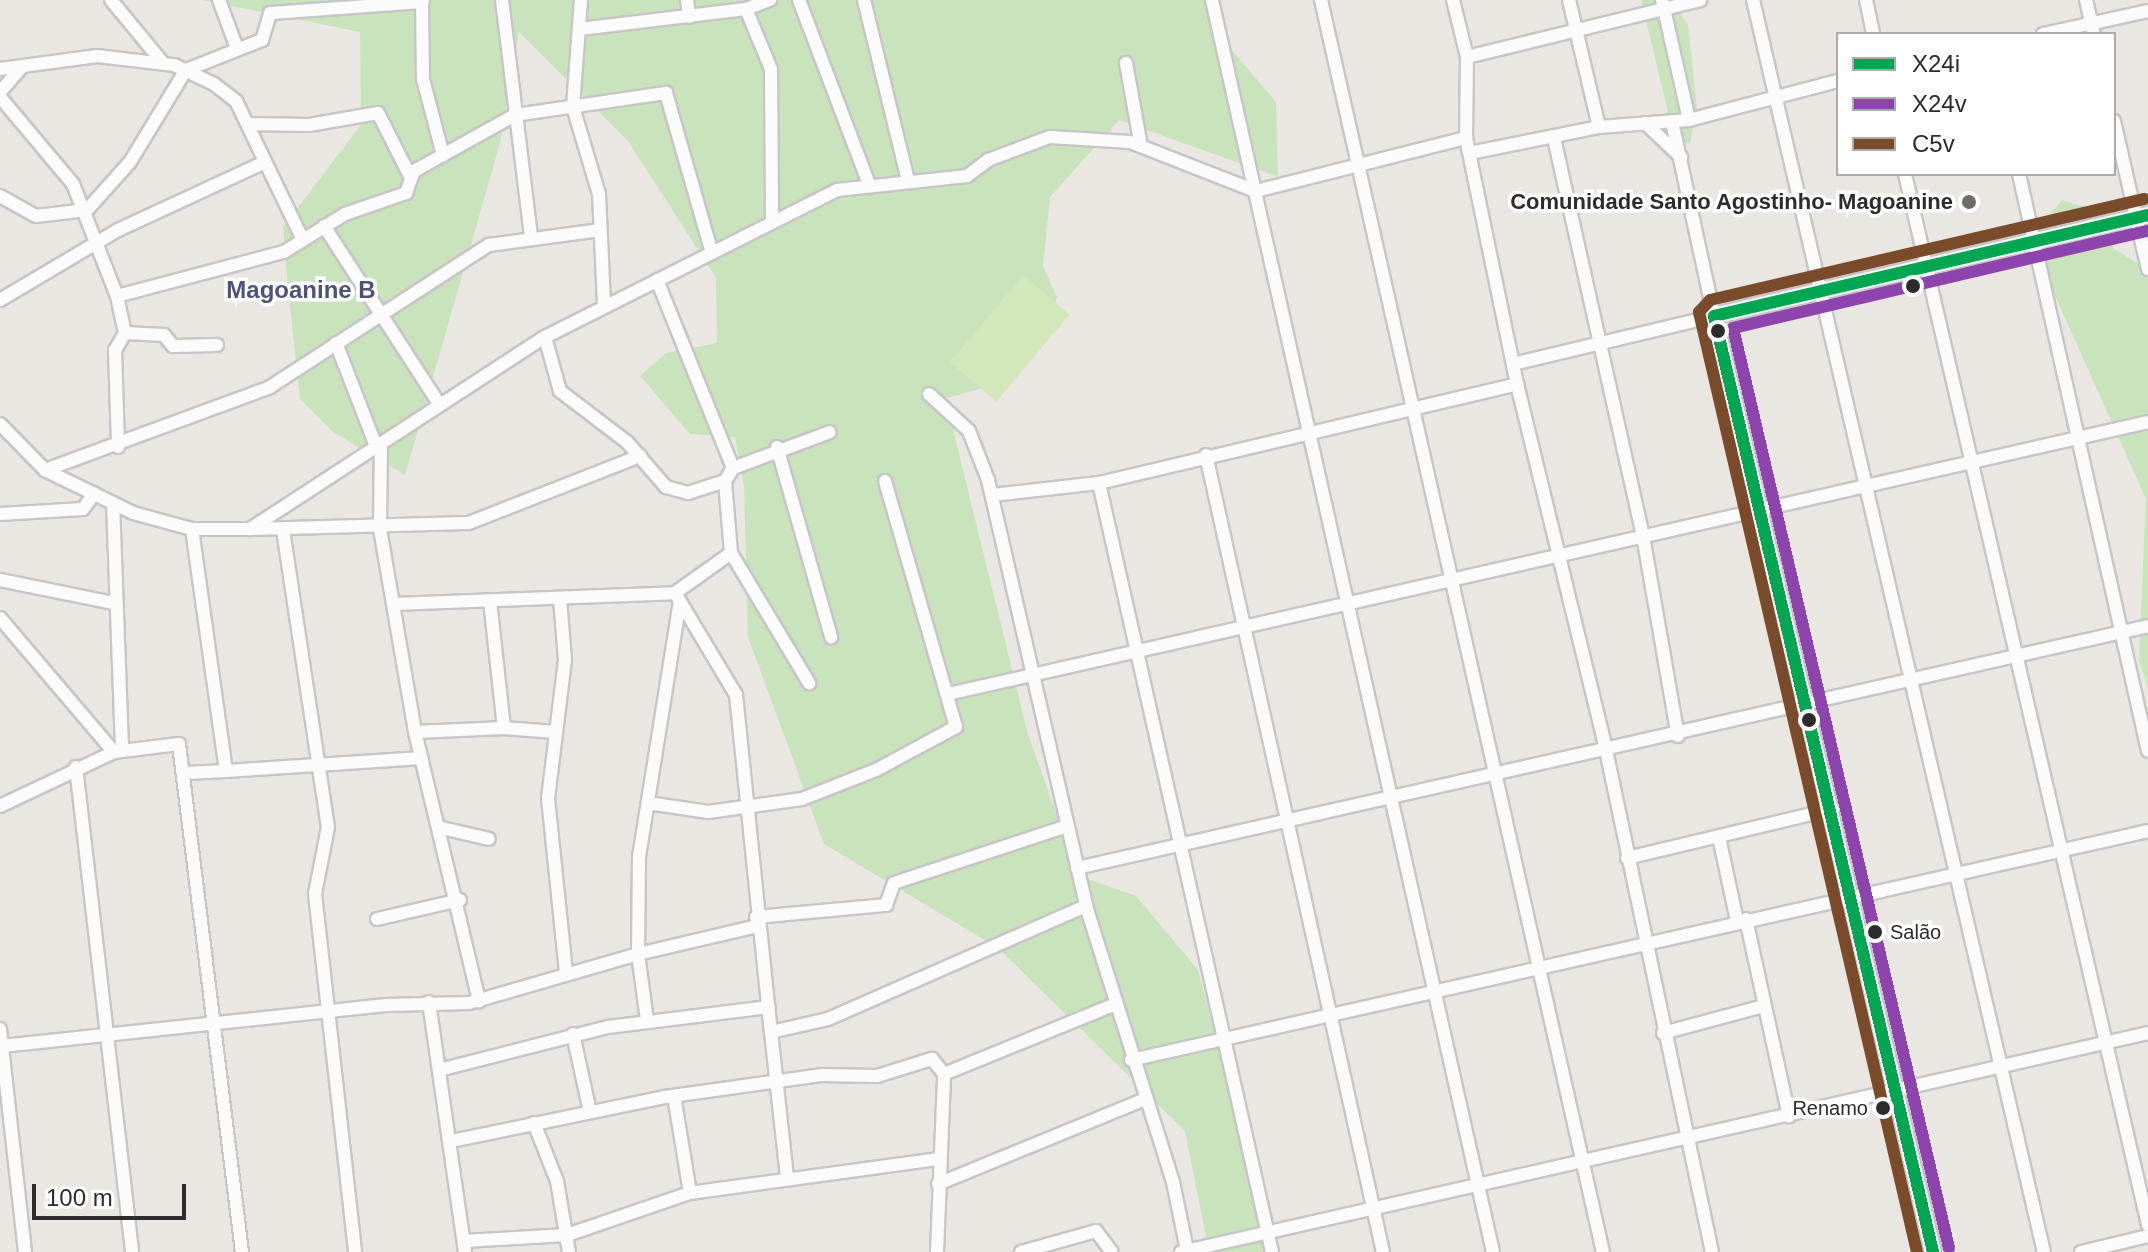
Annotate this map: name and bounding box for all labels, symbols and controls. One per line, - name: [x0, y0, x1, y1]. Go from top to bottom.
- legend: [1836, 32, 2116, 176]
- text: X24i: [1912, 50, 1960, 77]
- text: X24v: [1912, 90, 1967, 117]
- text: C5v: [1912, 130, 1955, 157]
- place label: Comunidade Santo Agostinho- Magoanine: [1509, 189, 1953, 215]
- marker: Comunidade Santo Agostinho- Magoanine: [1960, 193, 1978, 211]
- district label: Magoanine B: [226, 276, 376, 304]
- unlabelled marker: [1905, 278, 1921, 294]
- unlabelled marker: [1710, 323, 1726, 339]
- unlabelled marker: [1801, 712, 1817, 728]
- place label: Salão: [1890, 920, 1941, 944]
- marker: Salão: [1867, 924, 1883, 940]
- place label: Renamo: [1792, 1096, 1868, 1120]
- marker: Renamo: [1875, 1100, 1891, 1116]
- scale bar: [36, 1168, 190, 1218]
- text: 100 m: [46, 1184, 113, 1211]

